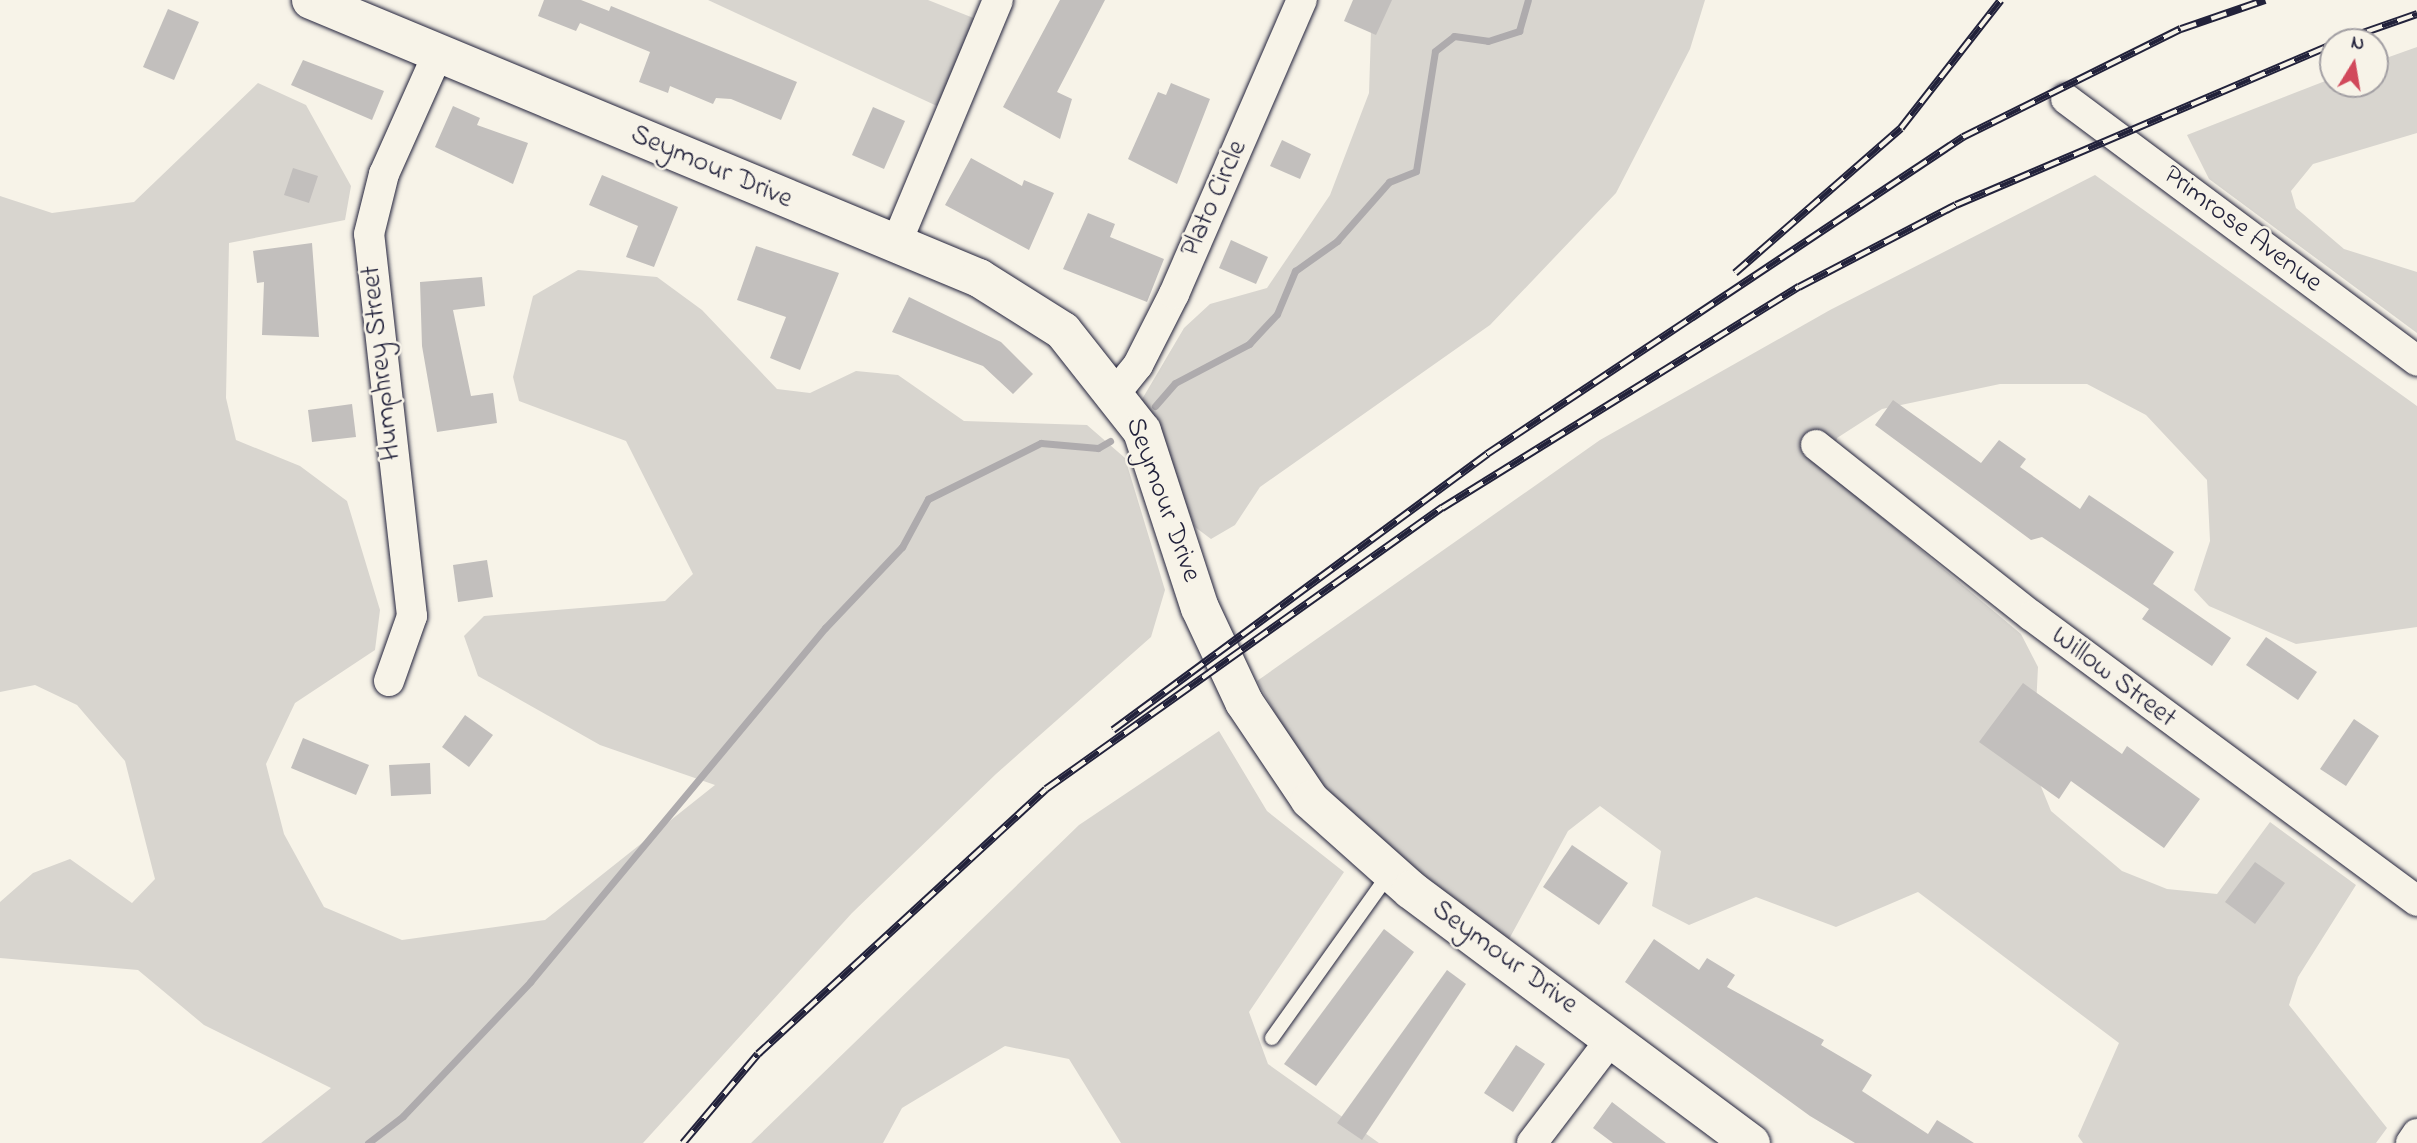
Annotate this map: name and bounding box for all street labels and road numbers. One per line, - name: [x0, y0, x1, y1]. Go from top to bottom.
- street label: Seymour Drive: [625, 119, 797, 217]
- street label: Plato Circle: [1174, 135, 1256, 263]
- street label: Primrose Avenue: [2156, 159, 2328, 301]
- street label: Humphrey Street: [355, 264, 409, 462]
- street label: Seymour Drive: [1117, 413, 1207, 587]
- street label: Willow Street: [2044, 620, 2182, 736]
- street label: Seymour Drive: [1424, 894, 1584, 1022]

